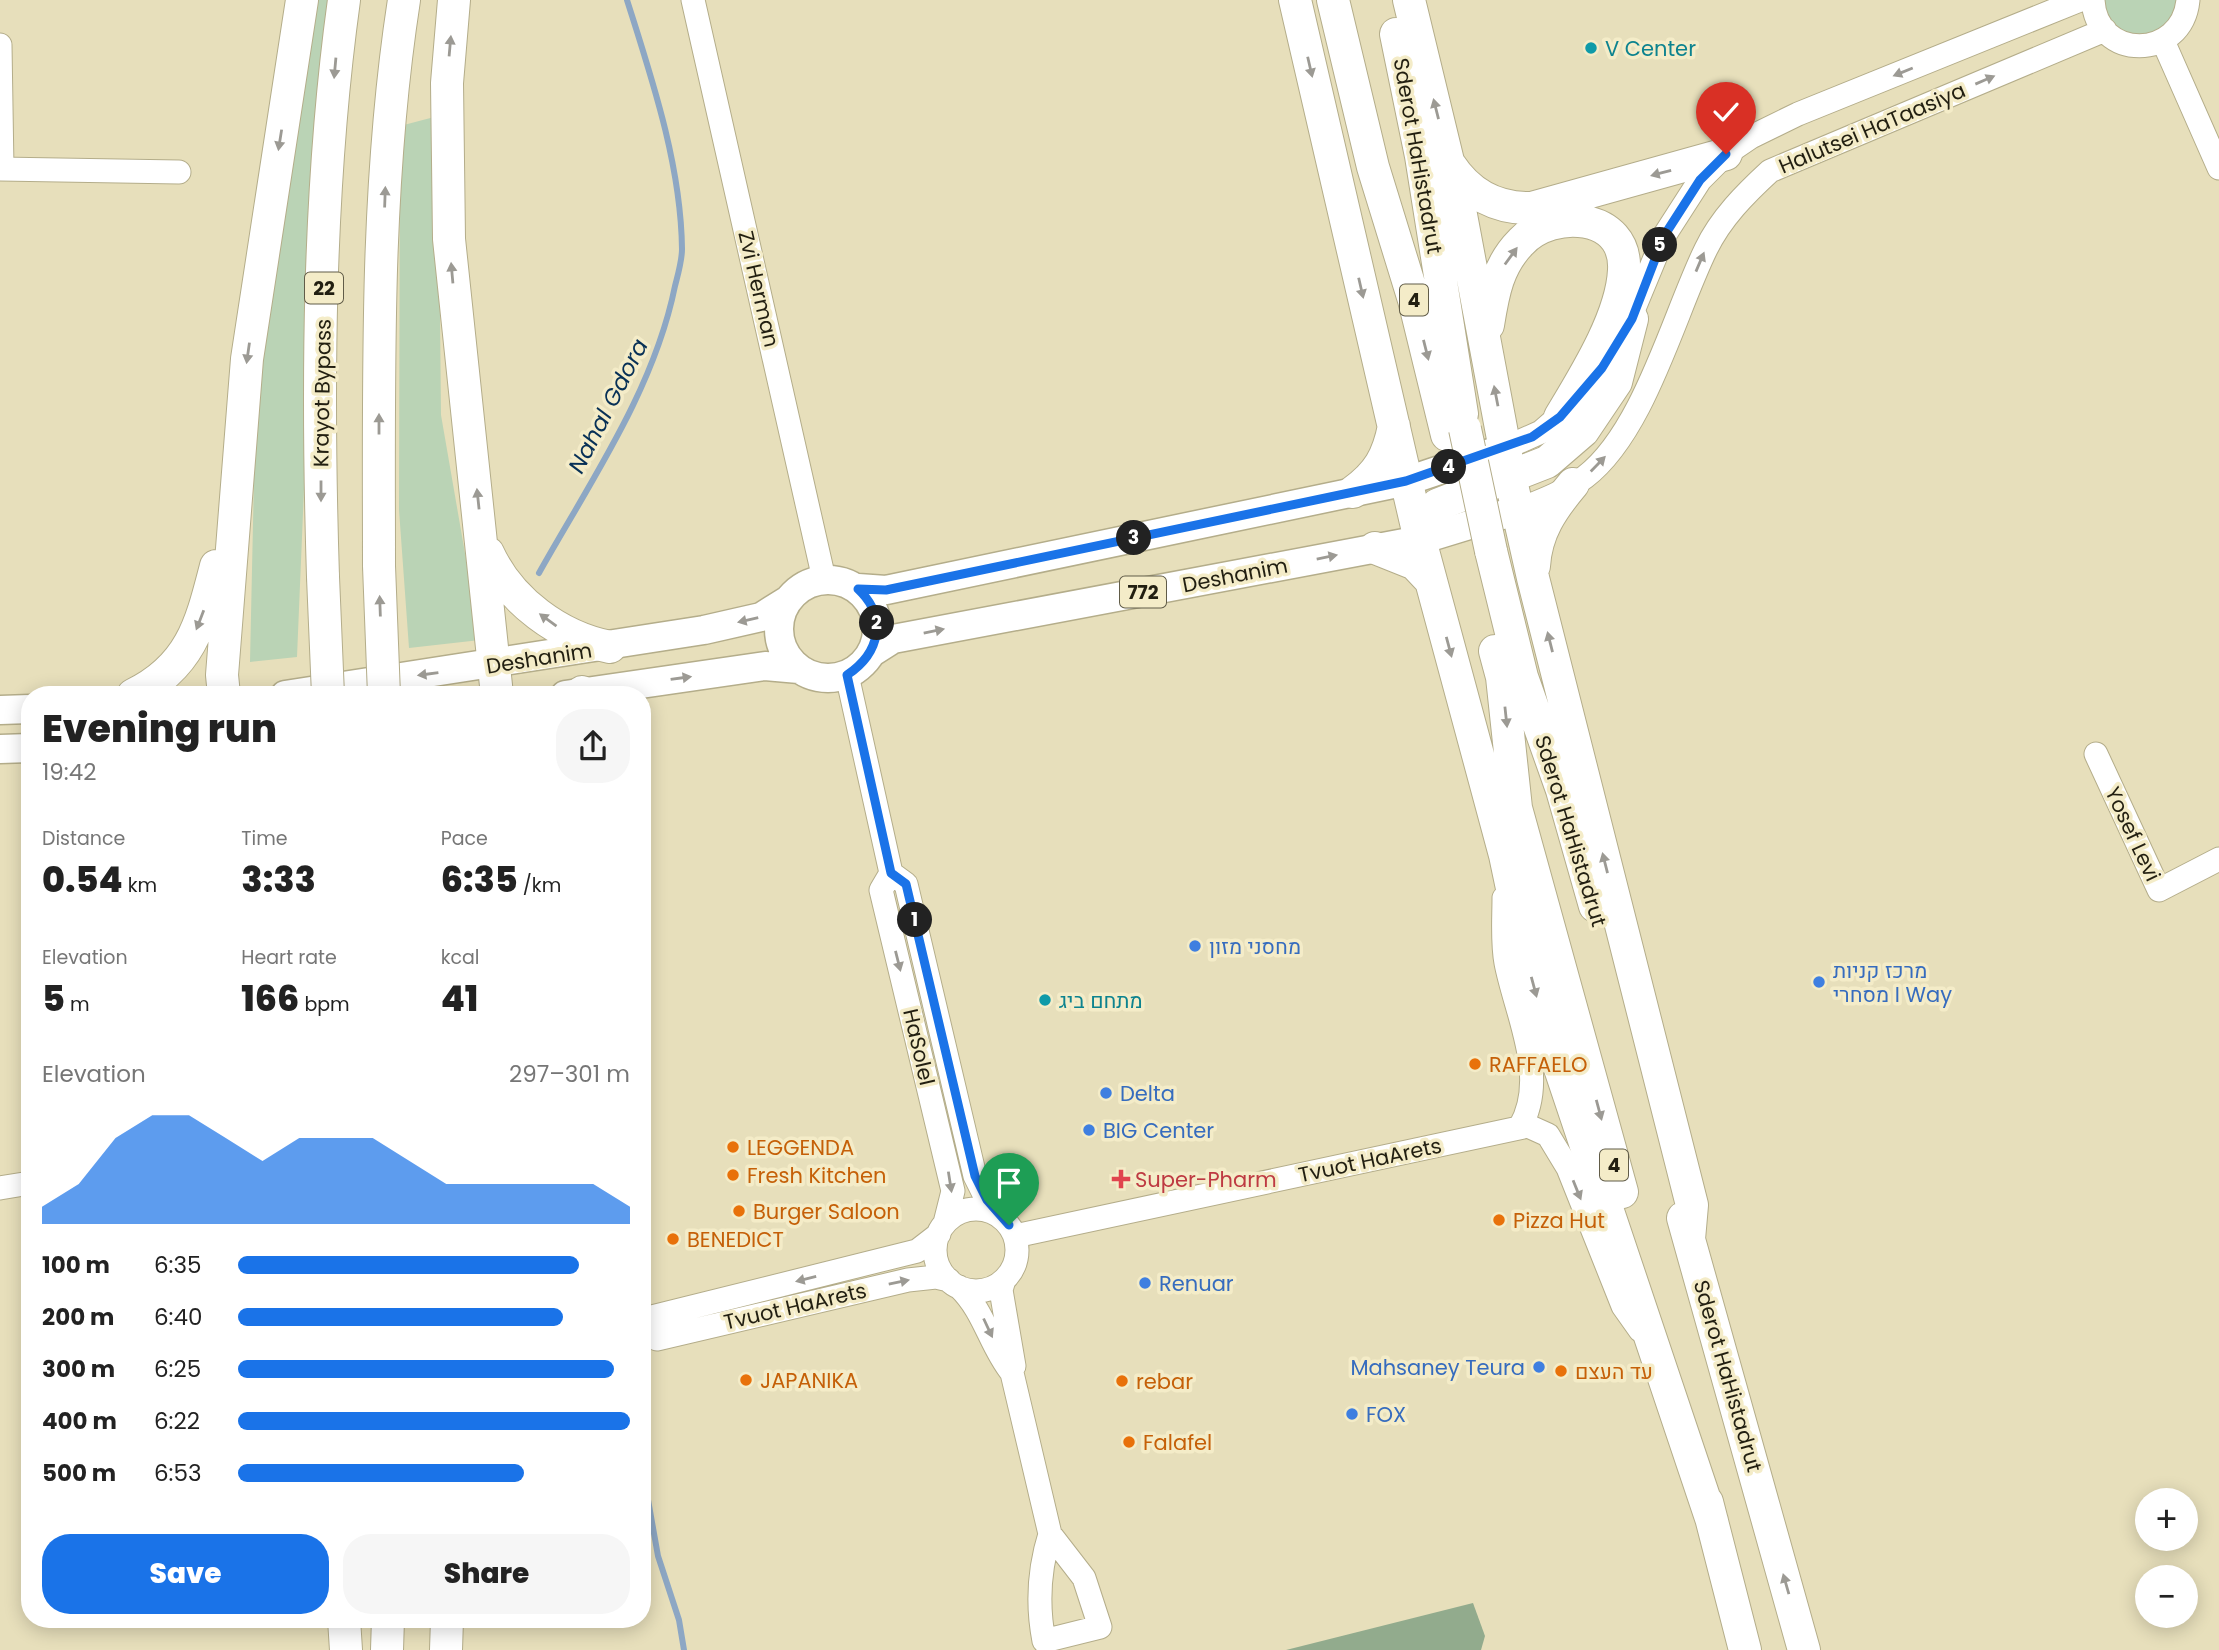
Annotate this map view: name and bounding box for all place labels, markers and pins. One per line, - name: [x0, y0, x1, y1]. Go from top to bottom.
- place label: V Center: [1605, 34, 1696, 63]
- marker: V Center: [1583, 40, 1599, 56]
- pin: [1696, 82, 1756, 154]
- pin: 5: [1642, 228, 1678, 262]
- pin: 4: [1432, 449, 1466, 484]
- pin: 3: [1116, 520, 1152, 556]
- pin: 2: [860, 606, 894, 640]
- pin: 1: [898, 902, 932, 937]
- place label: מחסני מזון: [1209, 932, 1301, 961]
- marker: מחסני מזון: [1187, 938, 1203, 954]
- place label: מרכז קניות מסחרי I Way: [1833, 956, 1952, 1009]
- marker: מרכז קניות מסחרי I Way: [1811, 974, 1827, 990]
- place label: מתחם ביג: [1059, 986, 1143, 1015]
- marker: מתחם ביג: [1037, 992, 1053, 1008]
- place label: RAFFAELO: [1489, 1050, 1588, 1079]
- marker: RAFFAELO: [1467, 1056, 1483, 1072]
- place label: Delta: [1120, 1079, 1175, 1108]
- marker: Delta: [1098, 1085, 1114, 1101]
- place label: BIG Center: [1103, 1116, 1214, 1145]
- marker: BIG Center: [1081, 1122, 1097, 1138]
- place label: LEGGENDA: [747, 1133, 854, 1162]
- marker: LEGGENDA: [725, 1139, 741, 1155]
- pin: [979, 1153, 1039, 1225]
- place label: Fresh Kitchen: [747, 1161, 886, 1190]
- place label: Super-Pharm: [1135, 1165, 1277, 1194]
- marker: Fresh Kitchen: [725, 1167, 741, 1183]
- marker: Super-Pharm: [1113, 1171, 1129, 1187]
- place label: Burger Saloon: [753, 1197, 900, 1226]
- marker: Burger Saloon: [731, 1203, 747, 1219]
- place label: Pizza Hut: [1513, 1206, 1605, 1235]
- marker: Pizza Hut: [1491, 1212, 1507, 1228]
- place label: BENEDICT: [687, 1225, 784, 1254]
- marker: BENEDICT: [665, 1231, 681, 1247]
- place label: Renuar: [1159, 1269, 1234, 1298]
- marker: Renuar: [1137, 1275, 1153, 1291]
- place label: Mahsaney Teura: [1350, 1353, 1525, 1382]
- place label: עד העצם: [1575, 1357, 1653, 1386]
- marker: Mahsaney Teura: [1531, 1359, 1547, 1375]
- marker: עד העצם: [1553, 1363, 1569, 1379]
- place label: JAPANIKA: [760, 1366, 858, 1395]
- place label: rebar: [1136, 1367, 1193, 1396]
- marker: JAPANIKA: [738, 1372, 754, 1388]
- marker: rebar: [1114, 1373, 1130, 1389]
- place label: FOX: [1366, 1400, 1406, 1429]
- marker: FOX: [1344, 1406, 1360, 1422]
- place label: Falafel: [1143, 1428, 1212, 1457]
- marker: Falafel: [1121, 1434, 1137, 1450]

